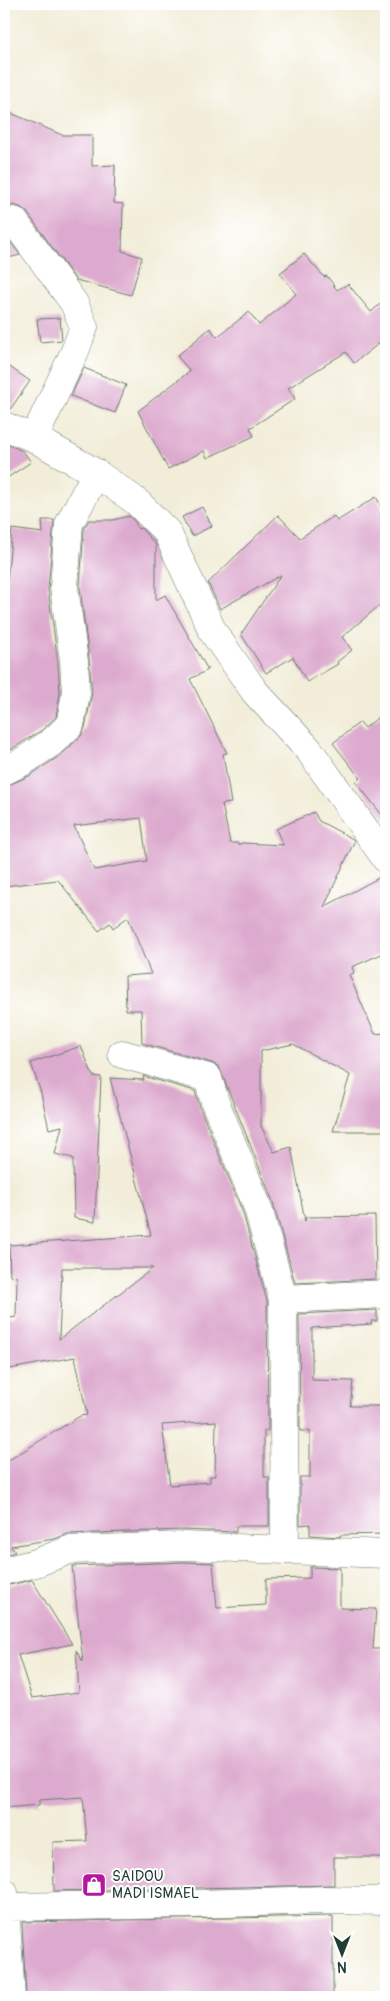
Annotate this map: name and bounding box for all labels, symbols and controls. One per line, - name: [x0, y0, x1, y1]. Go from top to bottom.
- place label: SAIDOU MADI ISMAEL: [112, 1867, 199, 1903]
- shop icon: SAIDOU MADI ISMAEL: [81, 1872, 107, 1898]
- north arrow: [318, 1928, 368, 1978]
- text: N: [337, 1958, 347, 1975]

